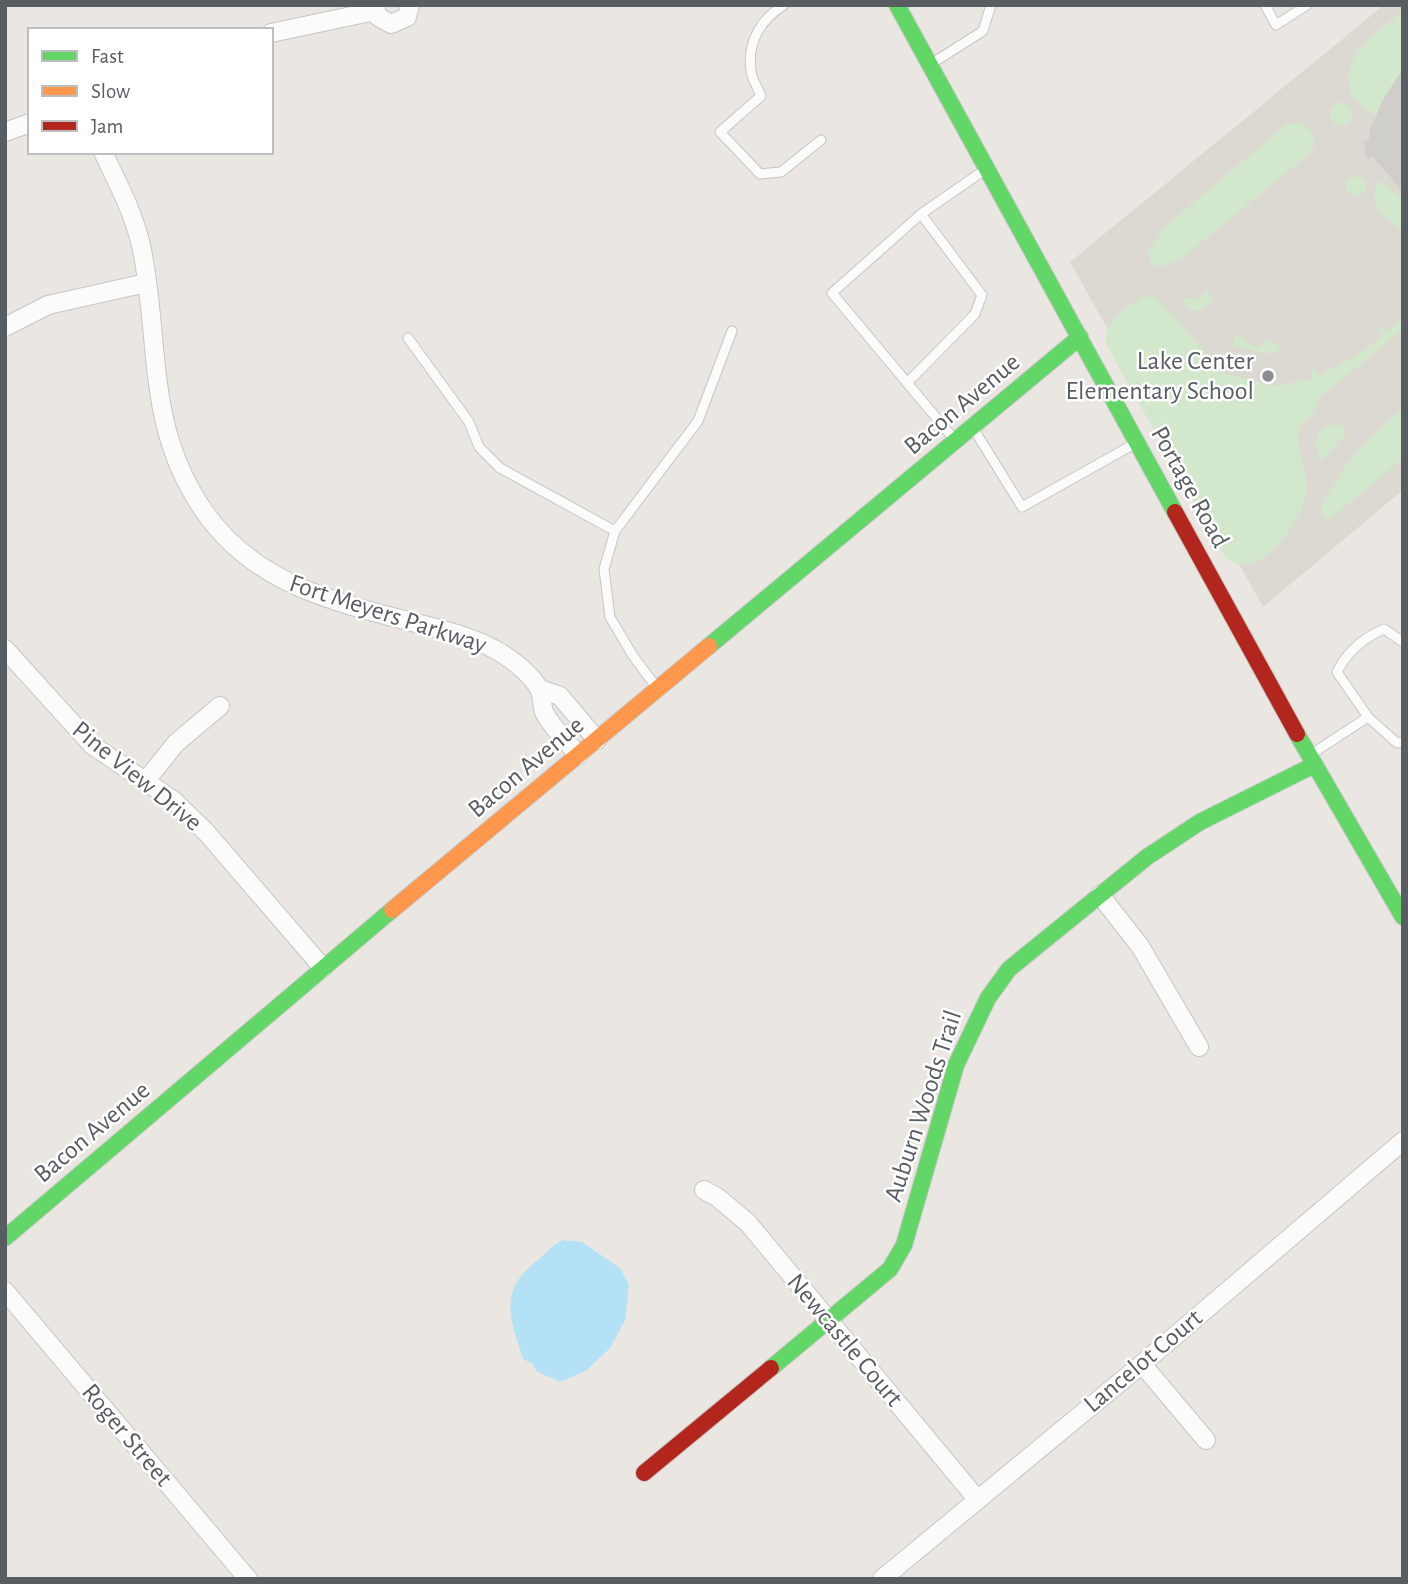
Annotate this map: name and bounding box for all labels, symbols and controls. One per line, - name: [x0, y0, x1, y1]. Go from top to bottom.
- legend: [28, 28, 273, 154]
- text: Fast: [91, 46, 124, 67]
- text: Slow: [91, 81, 130, 102]
- text: Jam: [91, 116, 123, 137]
- street label: Bacon Avenue: [899, 348, 1025, 460]
- place label: Lake Center Elementary School: [1065, 348, 1255, 404]
- marker: Lake Center Elementary School: [1260, 368, 1276, 384]
- street label: Portage Road: [1146, 422, 1234, 552]
- street label: Fort Meyers Parkway: [286, 570, 490, 658]
- street label: Bacon Avenue: [463, 711, 589, 823]
- street label: Pine View Drive: [67, 716, 207, 836]
- street label: Auburn Woods Trail: [880, 1007, 966, 1205]
- street label: Bacon Avenue: [29, 1076, 155, 1188]
- street label: Newcastle Court: [782, 1269, 908, 1411]
- street label: Lancelot Court: [1079, 1304, 1207, 1418]
- street label: Roger Street: [77, 1379, 177, 1491]

